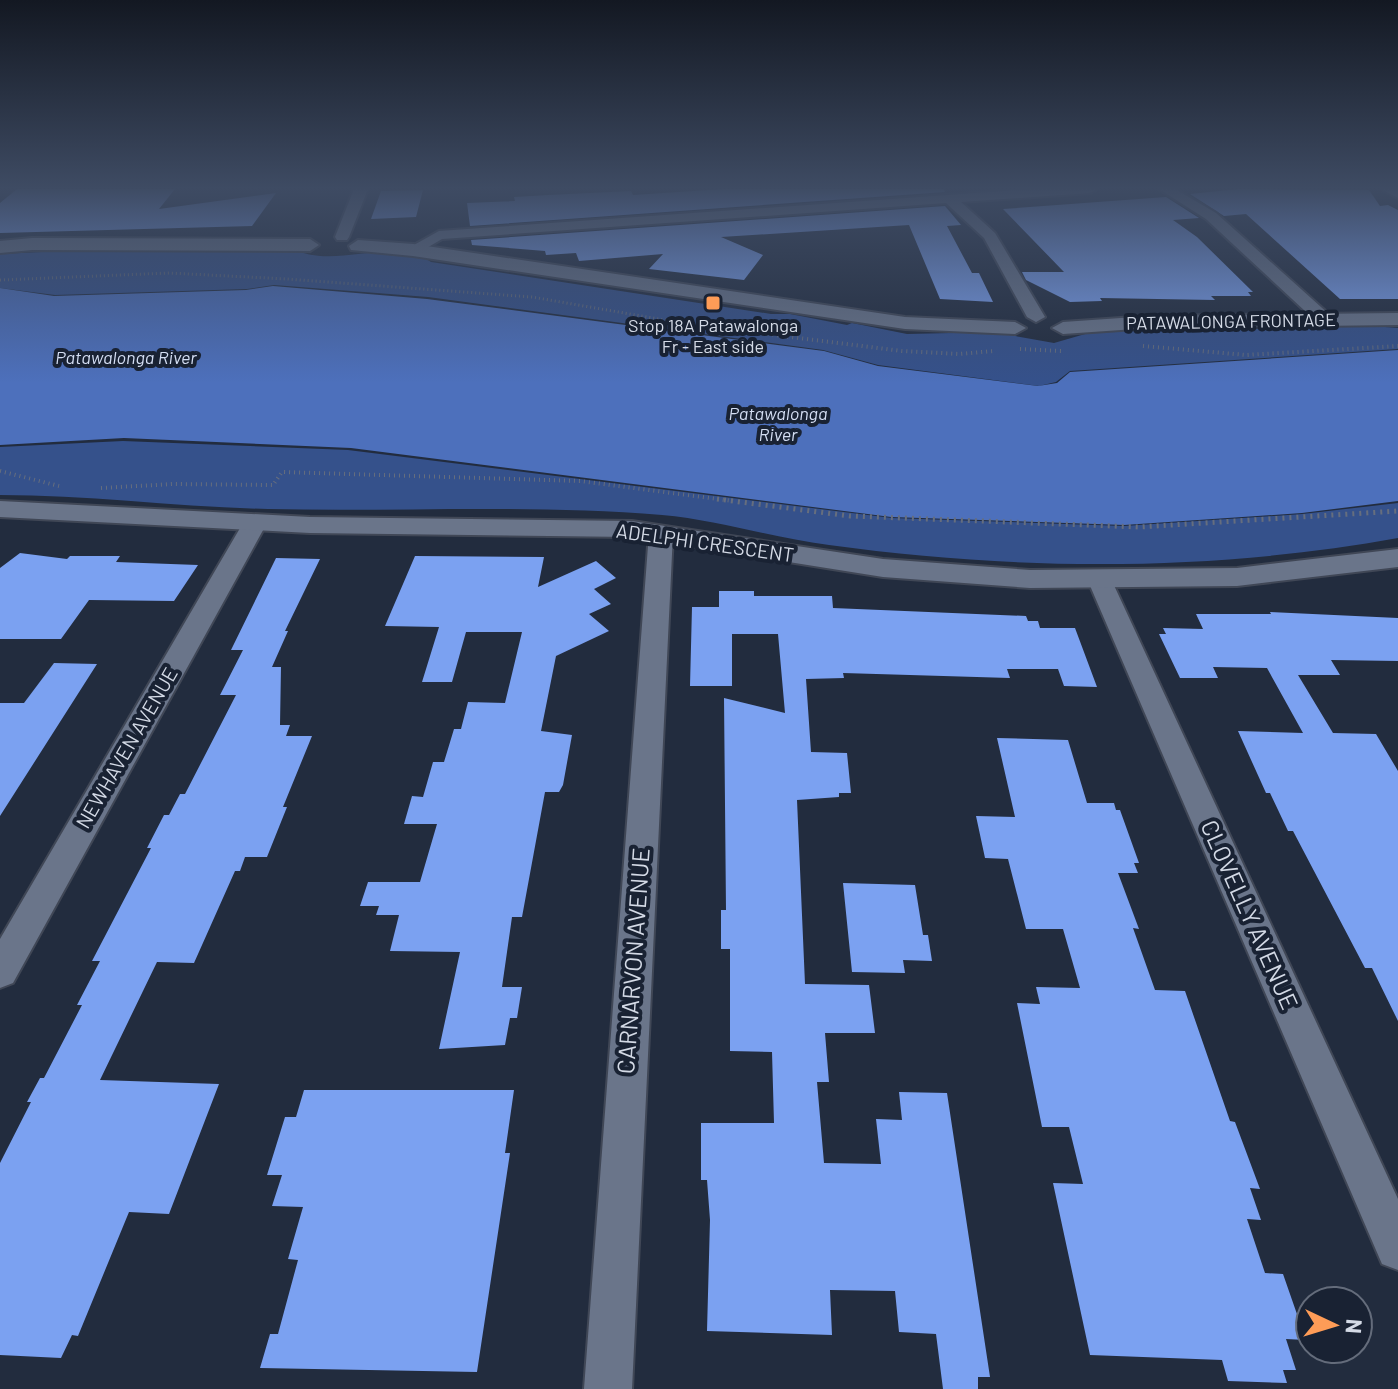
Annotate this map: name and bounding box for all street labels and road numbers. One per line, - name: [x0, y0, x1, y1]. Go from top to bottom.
- street label: PATAWALONGA FRONTAGE: [1126, 308, 1336, 334]
- street label: ADELPHI CRESCENT: [615, 518, 796, 566]
- street label: NEWHAVEN AVENUE: [70, 663, 182, 832]
- street label: CLOVELLY AVENUE: [1196, 815, 1305, 1014]
- street label: CARNARVON AVENUE: [610, 847, 655, 1075]

